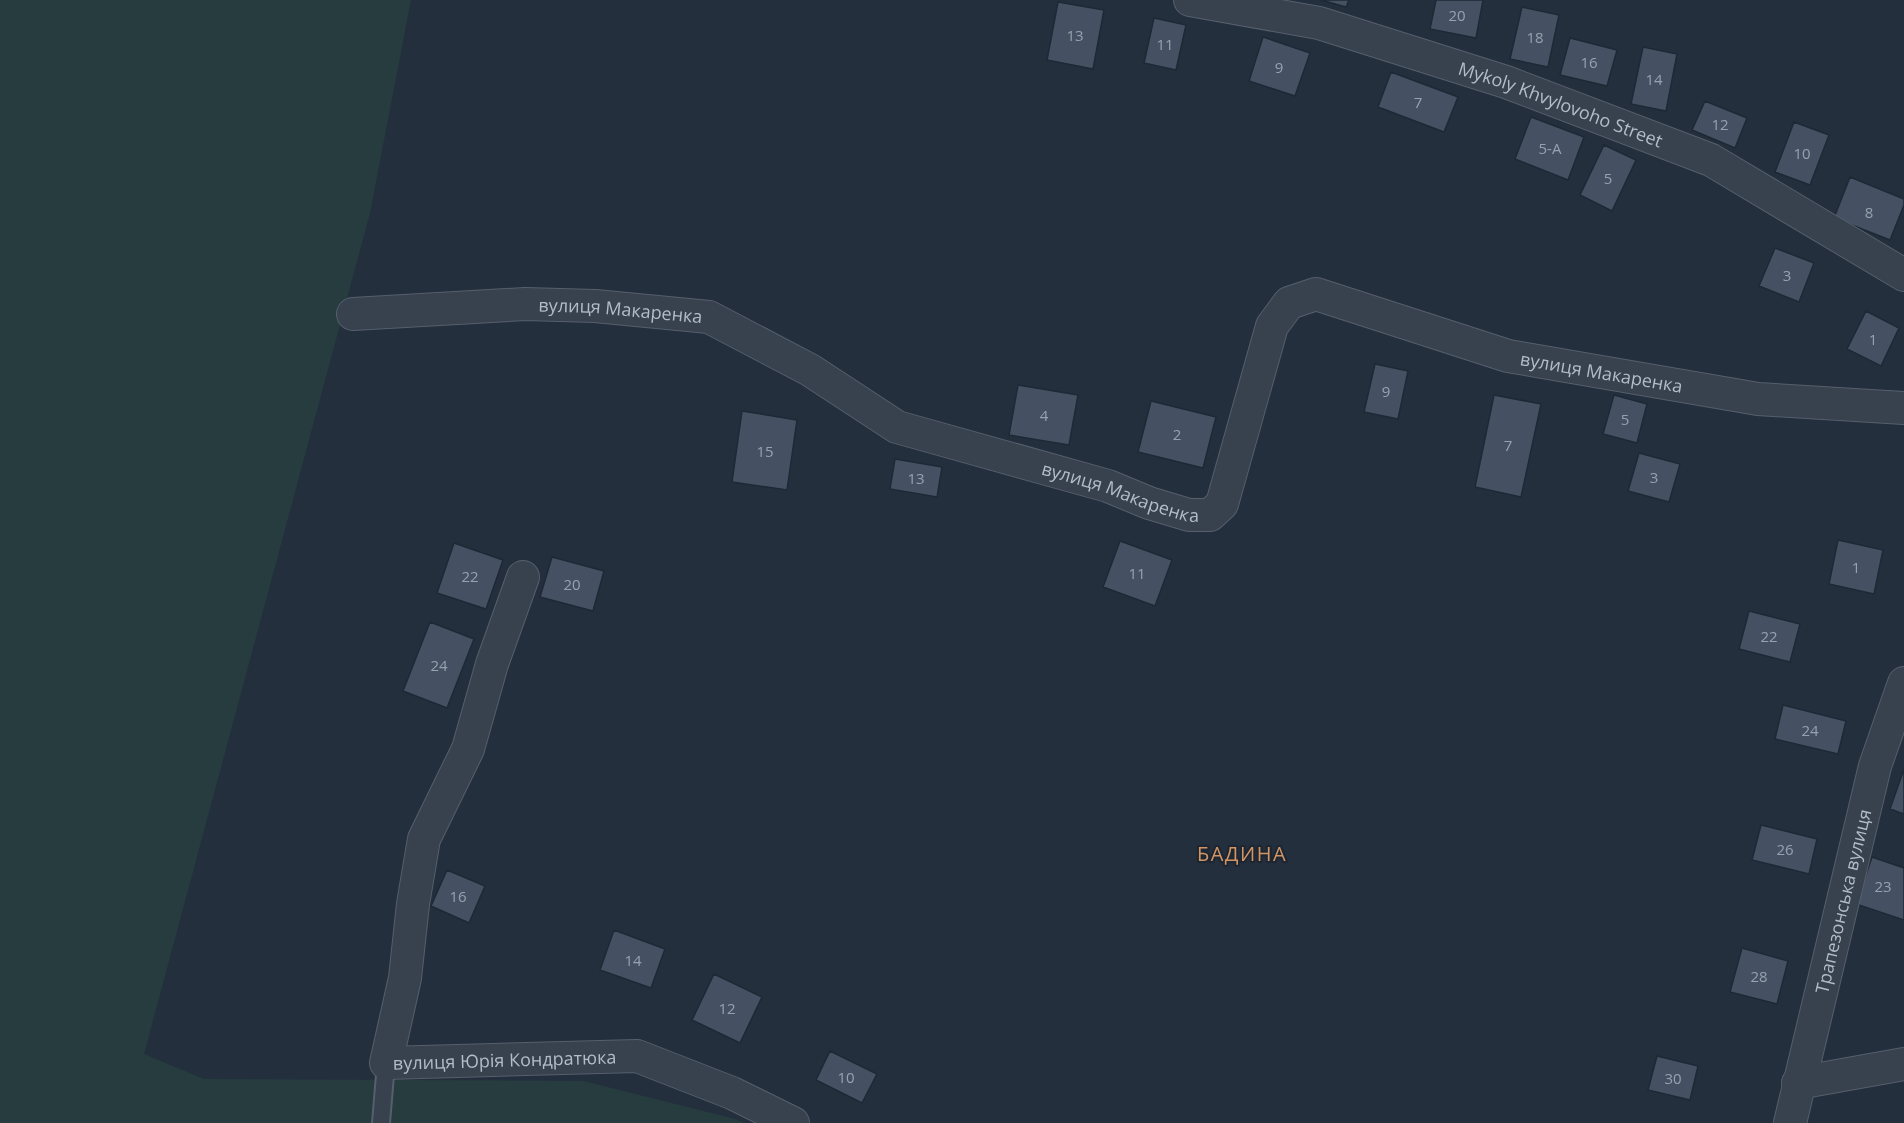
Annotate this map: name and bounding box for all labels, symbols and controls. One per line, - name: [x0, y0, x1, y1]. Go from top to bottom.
- house number: 20: [1448, 5, 1466, 25]
- house number: 13: [1066, 25, 1084, 45]
- house number: 18: [1526, 27, 1544, 47]
- house number: 11: [1156, 34, 1174, 54]
- house number: 16: [1580, 52, 1598, 72]
- street label: Mykoly Khvylovoho Street: [1456, 56, 1666, 153]
- house number: 9: [1275, 57, 1283, 77]
- house number: 14: [1645, 69, 1663, 89]
- house number: 7: [1414, 92, 1422, 112]
- house number: 12: [1711, 114, 1729, 134]
- house number: 5-А: [1539, 138, 1562, 158]
- house number: 10: [1793, 143, 1811, 163]
- house number: 5: [1604, 168, 1612, 188]
- house number: 8: [1865, 202, 1873, 222]
- house number: 3: [1783, 265, 1791, 285]
- street label: вулиця Макаренка: [538, 292, 704, 328]
- house number: 1: [1869, 329, 1877, 349]
- street label: вулиця Макаренка: [1518, 346, 1685, 398]
- house number: 9: [1382, 381, 1390, 401]
- house number: 4: [1040, 405, 1049, 425]
- house number: 5: [1621, 409, 1629, 429]
- house number: 2: [1173, 424, 1181, 444]
- house number: 7: [1504, 435, 1512, 455]
- house number: 15: [756, 441, 774, 461]
- street label: вулиця Макаренка: [1039, 456, 1199, 527]
- house number: 3: [1650, 467, 1658, 487]
- house number: 13: [907, 468, 925, 488]
- house number: 1: [1852, 557, 1860, 577]
- house number: 11: [1128, 563, 1146, 583]
- house number: 22: [461, 566, 479, 586]
- house number: 20: [563, 574, 581, 594]
- house number: 22: [1760, 626, 1778, 646]
- house number: 24: [430, 655, 448, 675]
- house number: 24: [1801, 720, 1819, 740]
- street label: Трапезонська вулиця: [1809, 807, 1876, 996]
- house number: 26: [1776, 839, 1794, 859]
- district label: БАДИНА: [1197, 840, 1287, 867]
- house number: 23: [1874, 876, 1892, 896]
- house number: 16: [449, 886, 467, 906]
- house number: 14: [624, 950, 642, 970]
- house number: 28: [1750, 966, 1768, 986]
- house number: 12: [718, 998, 736, 1018]
- street label: вулиця Юрія Кондратюка: [393, 1045, 617, 1075]
- house number: 10: [837, 1067, 855, 1087]
- house number: 30: [1664, 1068, 1682, 1088]

